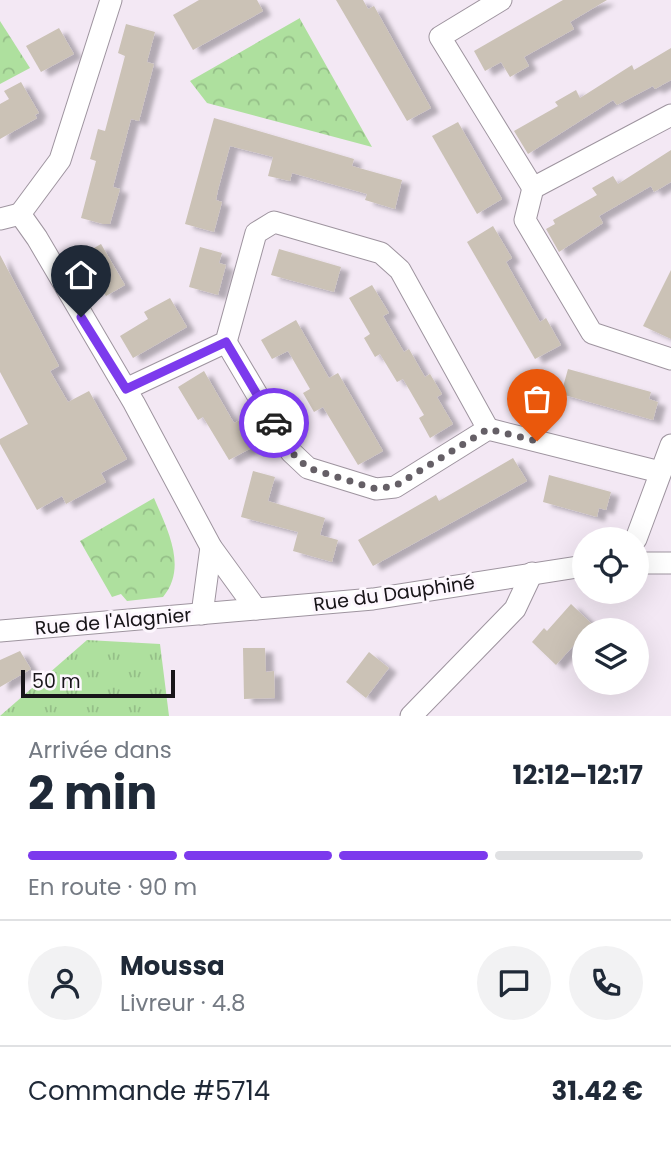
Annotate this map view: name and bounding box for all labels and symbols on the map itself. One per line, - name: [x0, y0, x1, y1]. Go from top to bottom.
- pin: [51, 245, 111, 317]
- pin: [507, 369, 567, 441]
- courier: [239, 388, 309, 458]
- street label: Rue du Dauphiné: [312, 569, 477, 618]
- street label: Rue de l'Alagnier: [34, 601, 192, 642]
- scale bar: [21, 667, 175, 699]

